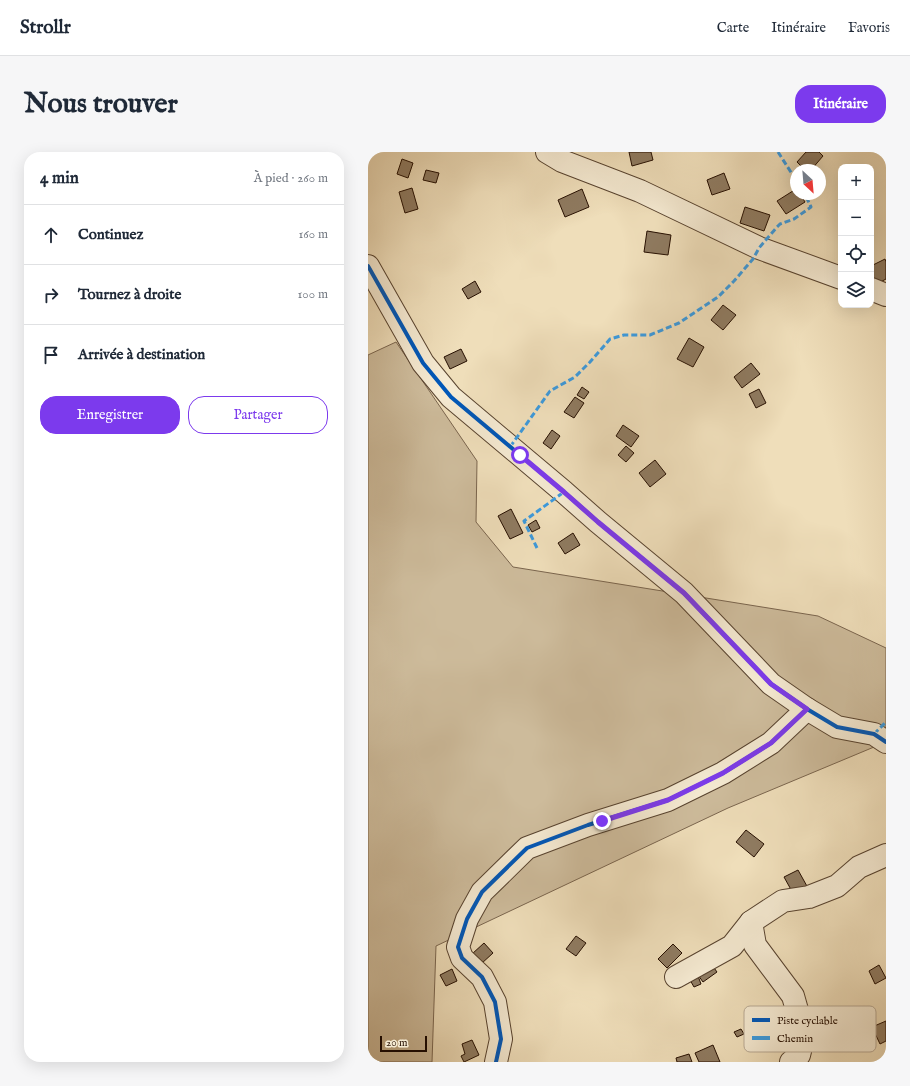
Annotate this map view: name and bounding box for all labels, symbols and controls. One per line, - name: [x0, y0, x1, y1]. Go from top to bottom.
- text: Strollr: [20, 16, 71, 40]
- text: Carte: [717, 19, 749, 37]
- text: Itinéraire: [771, 19, 826, 37]
- text: Favoris: [848, 19, 890, 37]
- button: Itinéraire: [795, 85, 886, 123]
- text: Nous trouver: [24, 87, 178, 122]
- north arrow: [790, 164, 826, 200]
- map controls: [838, 164, 874, 308]
- button: +: [838, 164, 874, 200]
- text: 4 min: [40, 168, 79, 189]
- text: À pied · 260 m: [254, 170, 328, 187]
- button: −: [838, 200, 874, 236]
- icon: ahead: [40, 224, 62, 246]
- text: Continuez: [78, 225, 143, 244]
- text: 160 m: [298, 226, 328, 243]
- button: locate: [838, 236, 874, 272]
- button: layers: [838, 272, 874, 308]
- icon: right: [40, 284, 62, 306]
- text: Tournez à droite: [78, 285, 181, 304]
- text: 100 m: [298, 286, 328, 303]
- icon: arrive: [40, 344, 62, 366]
- text: Arrivée à destination: [78, 345, 205, 364]
- button: Enregistrer: [40, 396, 180, 434]
- button: Partager: [188, 396, 328, 434]
- route start: [511, 446, 529, 464]
- route end: [593, 812, 611, 830]
- legend: [744, 1006, 876, 1052]
- text: Piste cyclable: [777, 1014, 838, 1028]
- text: Chemin: [777, 1032, 813, 1046]
- scale bar: [380, 1034, 427, 1053]
- text: 20 m: [386, 1036, 407, 1050]

